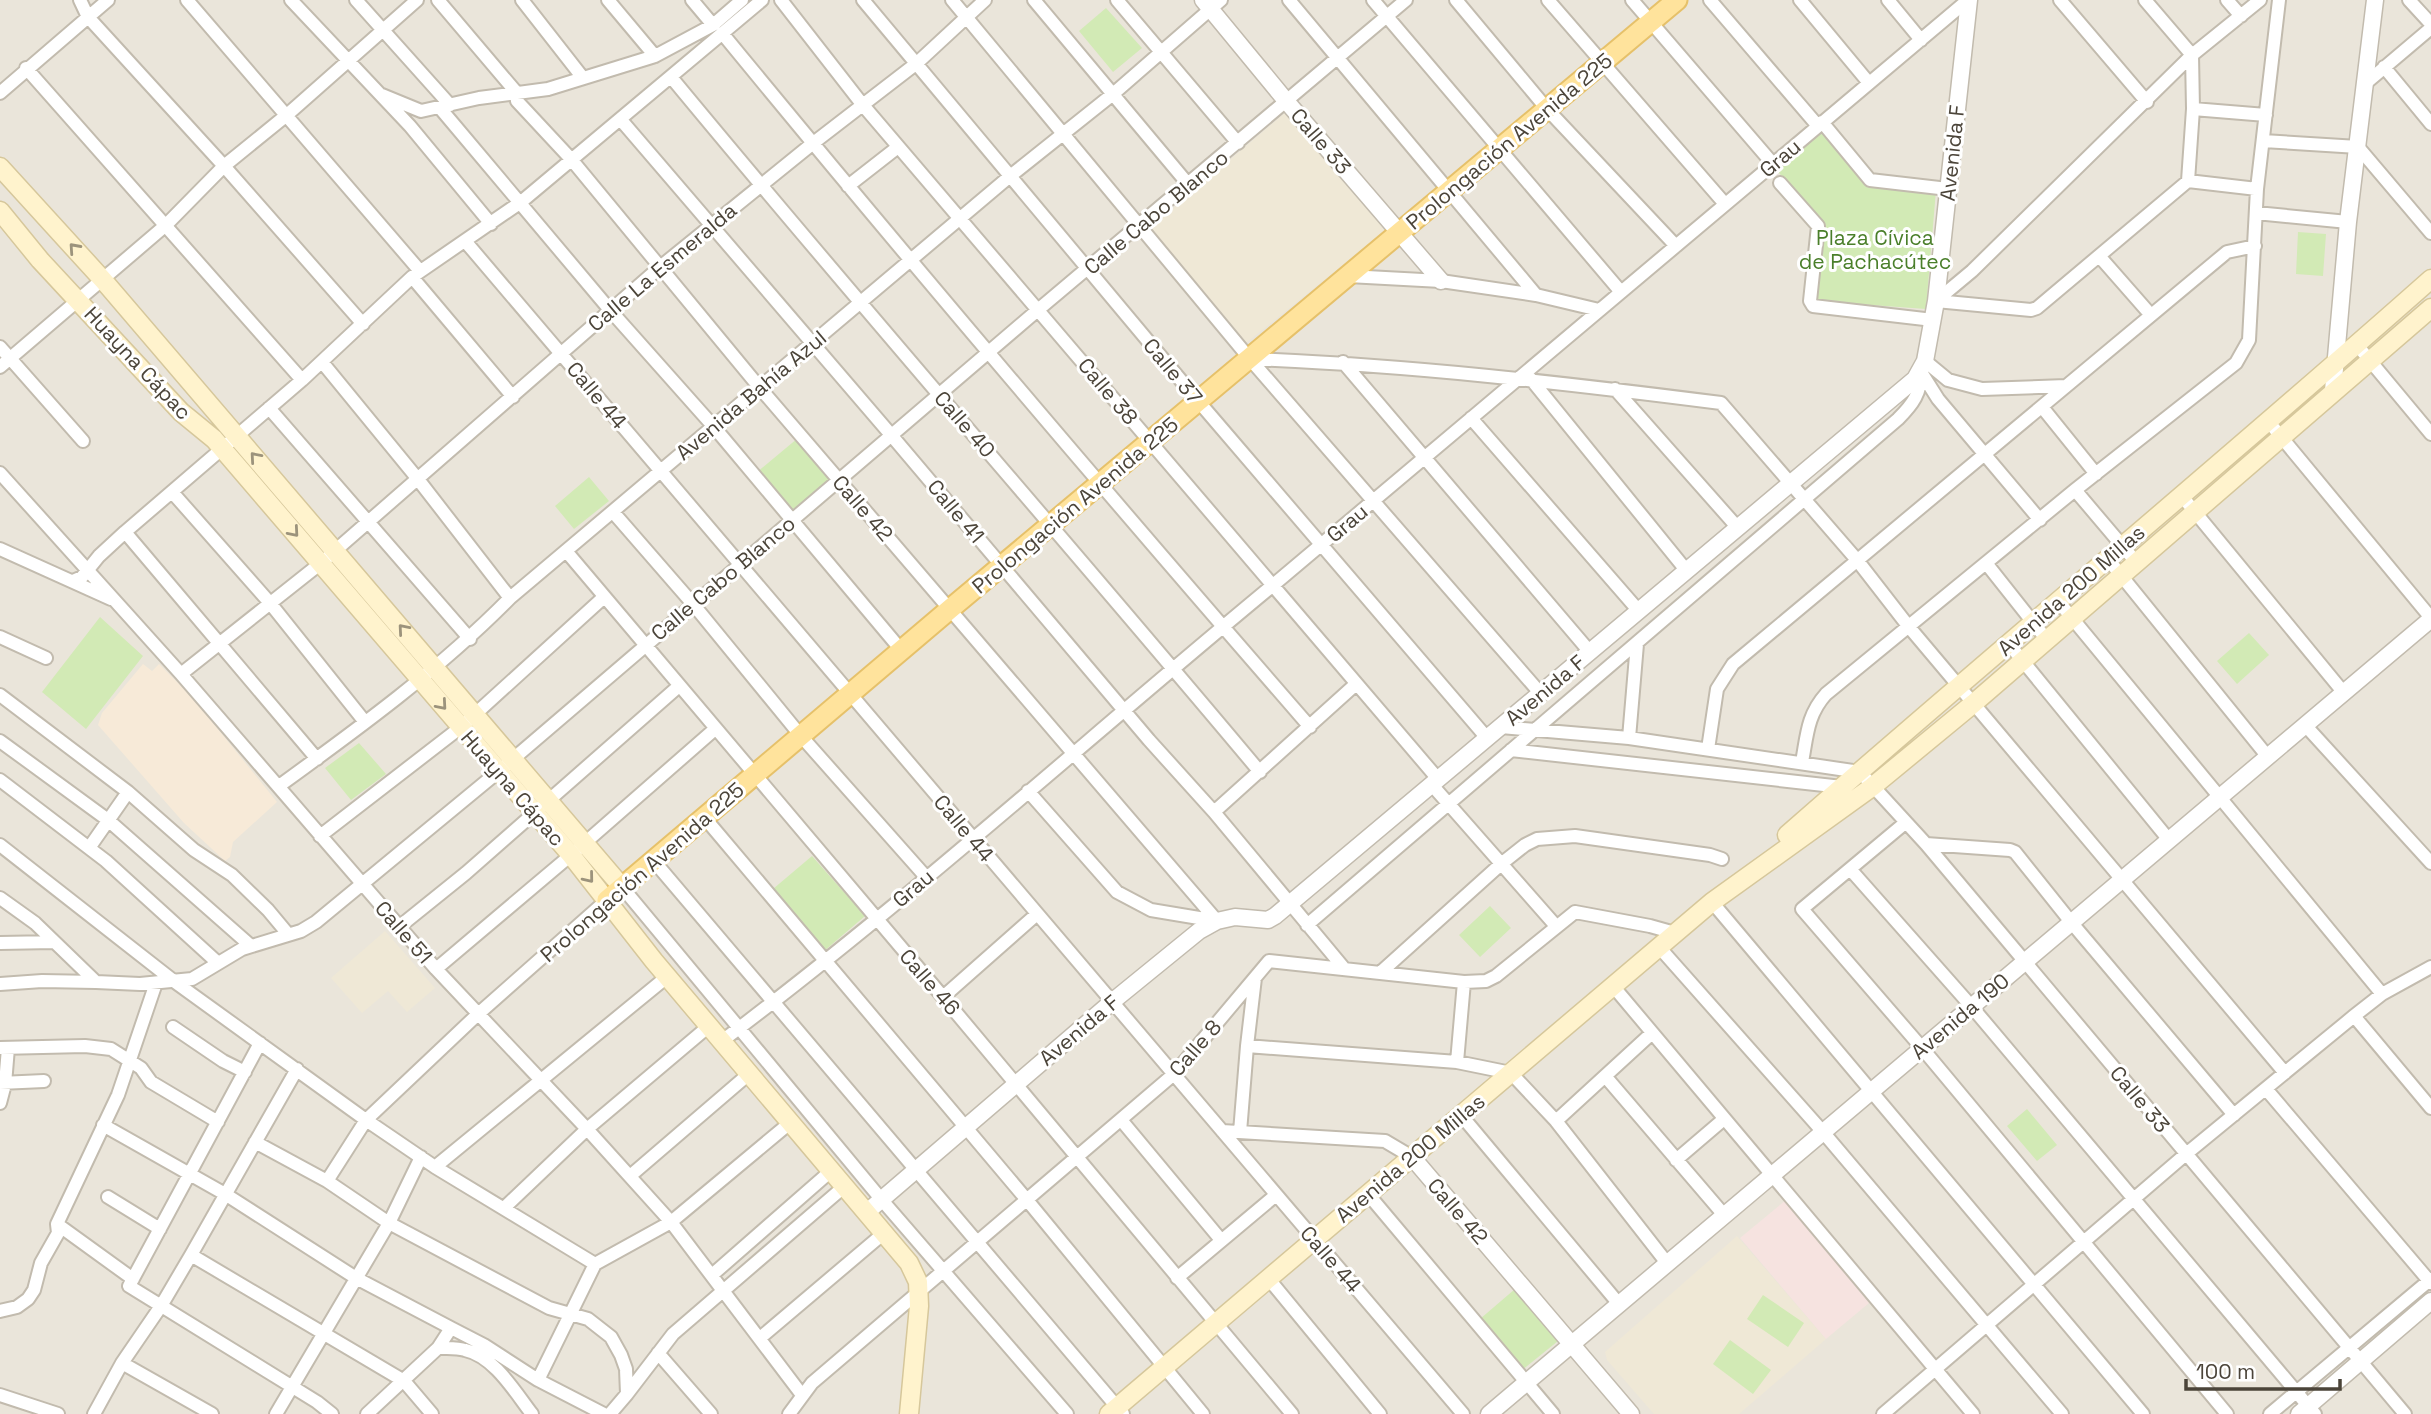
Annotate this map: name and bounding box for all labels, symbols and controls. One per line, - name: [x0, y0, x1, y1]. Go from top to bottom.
- street label: Prolongación Avenida 225: [1400, 47, 1618, 235]
- street label: Calle 33: [1285, 102, 1357, 180]
- street label: Avenida F: [1934, 104, 1970, 202]
- street label: Grau: [1754, 133, 1806, 183]
- street label: Calle Cabo Blanco: [1078, 144, 1234, 280]
- street label: Calle La Esmeralda: [582, 197, 742, 337]
- park label: Plaza Cívica de Pachacútec: [1799, 224, 1951, 275]
- one-way arrow: [69, 243, 82, 256]
- street label: Huayna Cápac: [79, 301, 197, 425]
- street label: Avenida Bahía Azul: [670, 324, 832, 466]
- street label: Calle 37: [1138, 332, 1209, 410]
- street label: Calle 38: [1072, 352, 1144, 430]
- street label: Calle 44: [561, 356, 633, 434]
- street label: Calle 40: [928, 385, 1002, 463]
- street label: Prolongación Avenida 225: [966, 411, 1184, 599]
- one-way arrow: [251, 452, 263, 465]
- street label: Calle 42: [827, 469, 899, 547]
- street label: Calle 41: [922, 474, 990, 548]
- street label: Grau: [1321, 498, 1373, 548]
- street label: Calle Cabo Blanco: [645, 510, 801, 646]
- street label: Avenida 200 Millas: [1992, 519, 2150, 661]
- one-way arrow: [286, 524, 298, 537]
- one-way arrow: [399, 625, 411, 638]
- street label: Avenida F: [1499, 649, 1591, 731]
- one-way arrow: [434, 697, 446, 710]
- street label: Huayna Cápac: [455, 724, 571, 852]
- street label: Prolongación Avenida 225: [535, 776, 749, 968]
- street label: Calle 44: [928, 789, 1000, 867]
- street label: Grau: [887, 863, 939, 913]
- one-way arrow: [581, 871, 594, 883]
- street label: Calle 51: [369, 895, 439, 969]
- street label: Calle 46: [894, 943, 966, 1021]
- street label: Avenida 190: [1905, 967, 2015, 1065]
- street label: Avenida F: [1033, 989, 1125, 1071]
- street label: Calle 8: [1163, 1014, 1227, 1082]
- street label: Calle 33: [2104, 1060, 2176, 1138]
- street label: Avenida 200 Millas: [1330, 1088, 1490, 1228]
- street label: Calle 42: [1422, 1172, 1494, 1250]
- street label: Calle 44: [1295, 1220, 1367, 1298]
- scale bar: [2186, 1348, 2340, 1392]
- text: 100 m: [2196, 1358, 2255, 1385]

